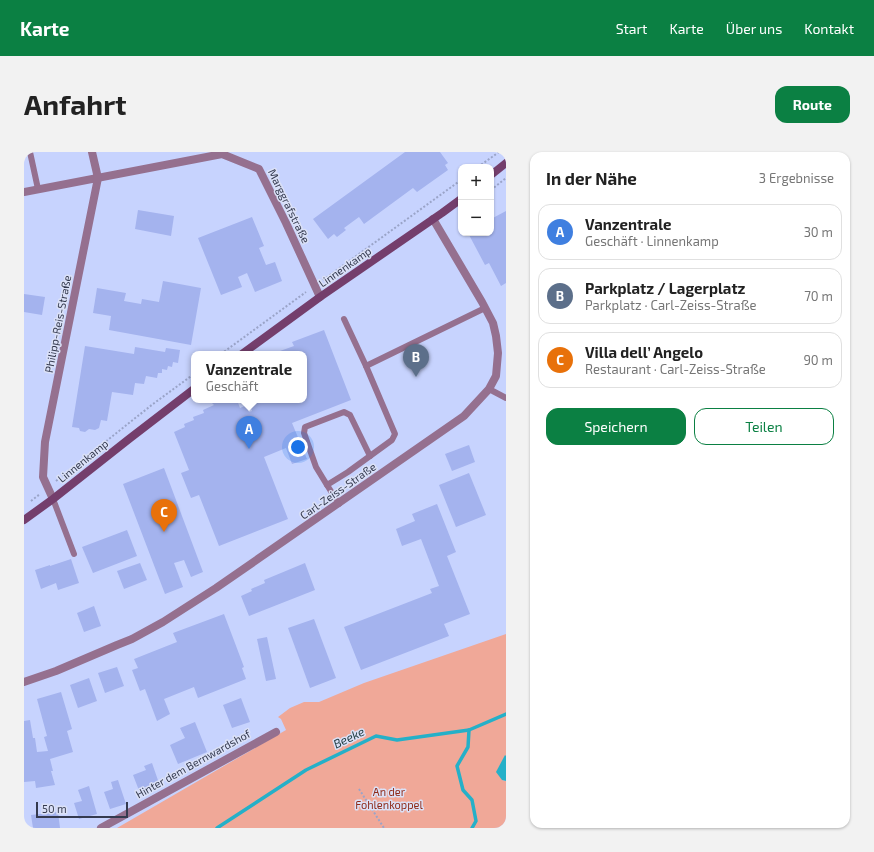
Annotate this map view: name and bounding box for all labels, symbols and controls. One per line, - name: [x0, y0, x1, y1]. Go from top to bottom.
- text: Karte: [20, 17, 70, 40]
- text: Start: [616, 20, 647, 37]
- text: Karte: [669, 20, 704, 37]
- text: Über uns: [726, 20, 782, 37]
- text: Kontakt: [804, 20, 854, 37]
- button: Route: [775, 86, 850, 123]
- text: Anfahrt: [24, 87, 127, 121]
- map controls: [458, 164, 494, 236]
- button: +: [458, 164, 494, 200]
- street label: Marggrafstraße: [266, 167, 313, 245]
- text: In der Nähe: [546, 168, 637, 188]
- text: 3 Ergebnisse: [759, 170, 834, 186]
- button: −: [458, 200, 494, 236]
- text: Vanzentrale: [585, 215, 672, 233]
- text: A: [556, 224, 564, 240]
- text: 30 m: [804, 224, 833, 240]
- text: Geschäft · Linnenkamp: [585, 233, 719, 249]
- street label: Linnenkamp: [316, 244, 373, 289]
- street label: Philipp-Reis-Straße: [42, 274, 73, 374]
- text: Parkplatz / Lagerplatz: [585, 279, 745, 297]
- text: B: [556, 288, 564, 304]
- text: 70 m: [804, 288, 833, 304]
- text: Parkplatz · Carl-Zeiss-Straße: [585, 297, 756, 313]
- text: Villa dell’ Angelo: [585, 343, 703, 361]
- pin: B: [403, 344, 429, 377]
- popup: [191, 351, 307, 403]
- text: C: [556, 352, 564, 368]
- text: 90 m: [803, 352, 833, 368]
- text: Vanzentrale: [206, 360, 292, 378]
- text: Restaurant · Carl-Zeiss-Straße: [585, 361, 766, 377]
- text: Geschäft: [206, 378, 258, 394]
- button: Speichern: [546, 408, 686, 445]
- button: Teilen: [694, 408, 834, 445]
- pin: A: [236, 416, 262, 449]
- street label: Linnenkamp: [55, 436, 111, 485]
- your location: [288, 437, 308, 457]
- street label: Carl-Zeiss-Straße: [297, 460, 378, 522]
- pin: C: [151, 499, 177, 532]
- water label: Beeke: [331, 723, 367, 751]
- street label: Hinter dem Bernwardshof: [133, 726, 253, 801]
- park label: An der Fohlenkoppel: [355, 785, 424, 811]
- scale bar: [36, 800, 128, 819]
- text: 50 m: [42, 802, 67, 815]

